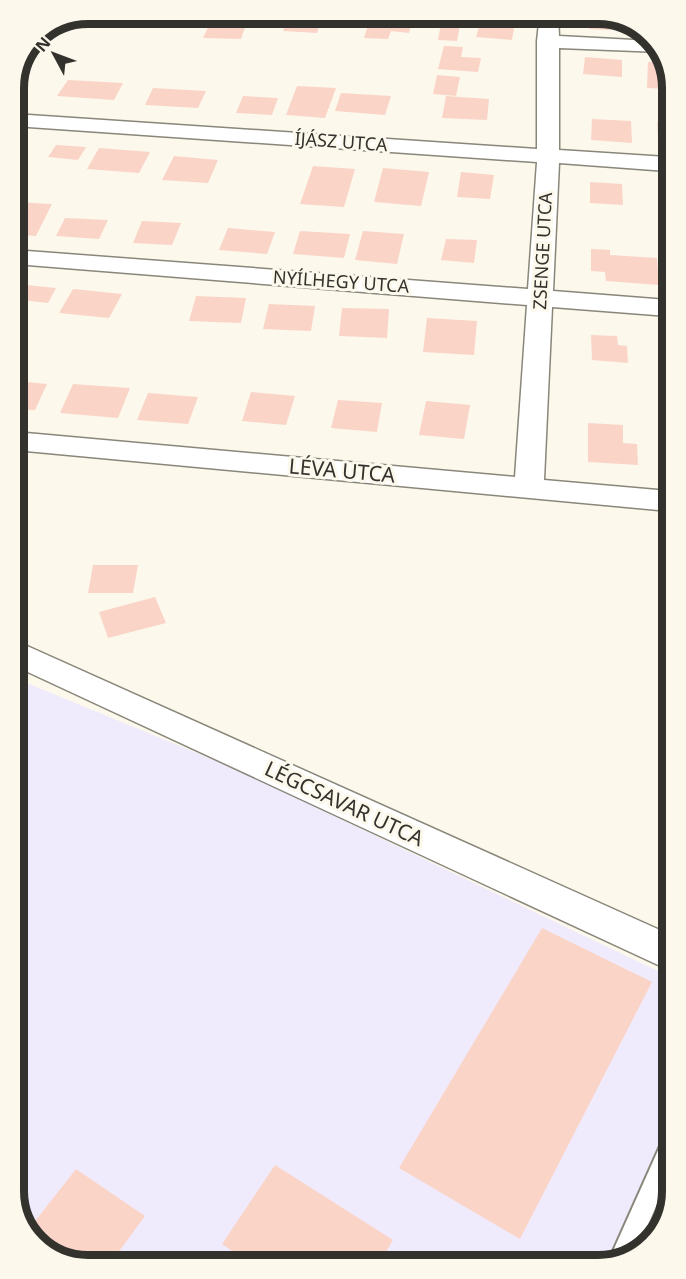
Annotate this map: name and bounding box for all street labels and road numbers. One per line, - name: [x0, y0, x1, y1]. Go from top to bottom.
- street label: ÍJÁSZ UTCA: [294, 126, 389, 156]
- street label: ZSENGE UTCA: [527, 191, 557, 310]
- street label: NYÍLHEGY UTCA: [272, 264, 410, 298]
- street label: LÉVA UTCA: [288, 451, 397, 489]
- street label: LÉGCSAVAR UTCA: [260, 754, 429, 852]

